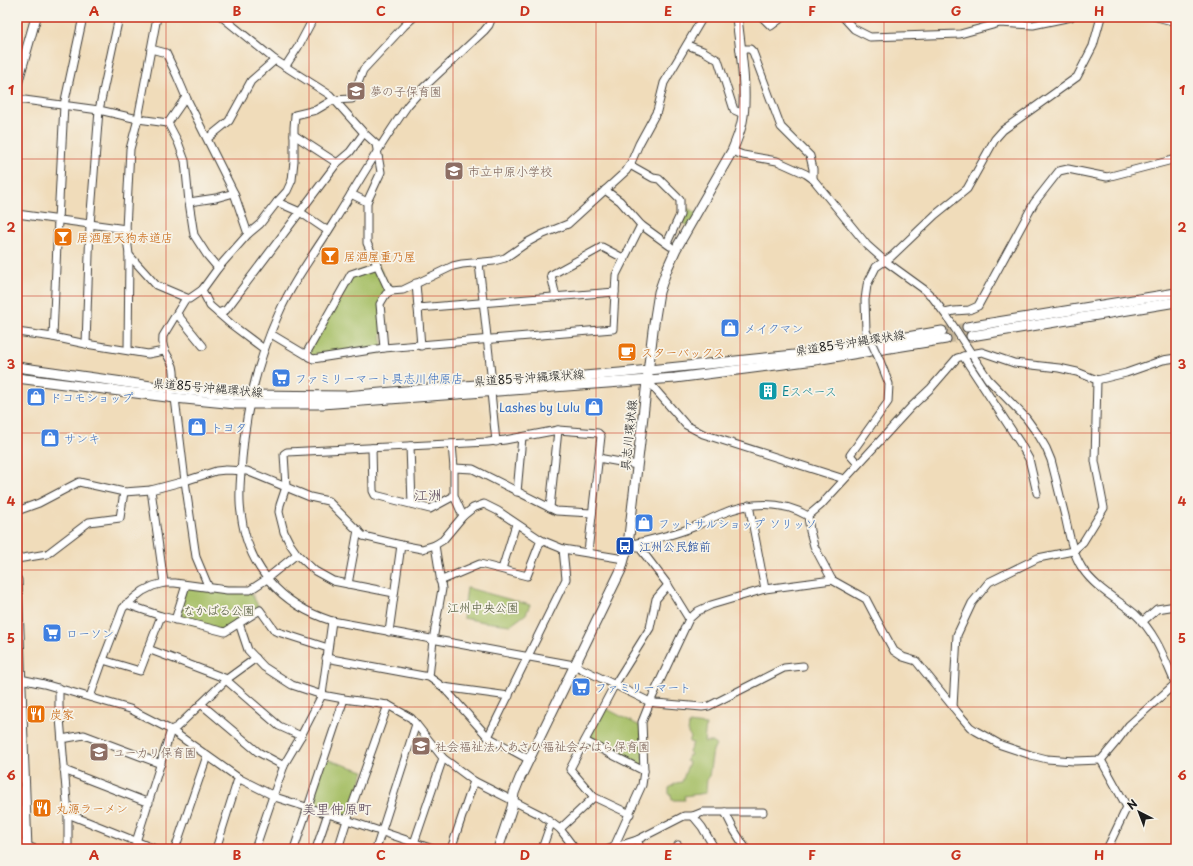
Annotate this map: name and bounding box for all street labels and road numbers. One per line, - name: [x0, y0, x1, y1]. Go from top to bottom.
- street label: 県道85号沖縄環状線: [794, 324, 906, 360]
- street label: 県道85号沖縄環状線: [473, 364, 585, 390]
- street label: 県道85号沖縄環状線: [152, 373, 264, 401]
- street label: 具志川環状線: [615, 398, 641, 472]

